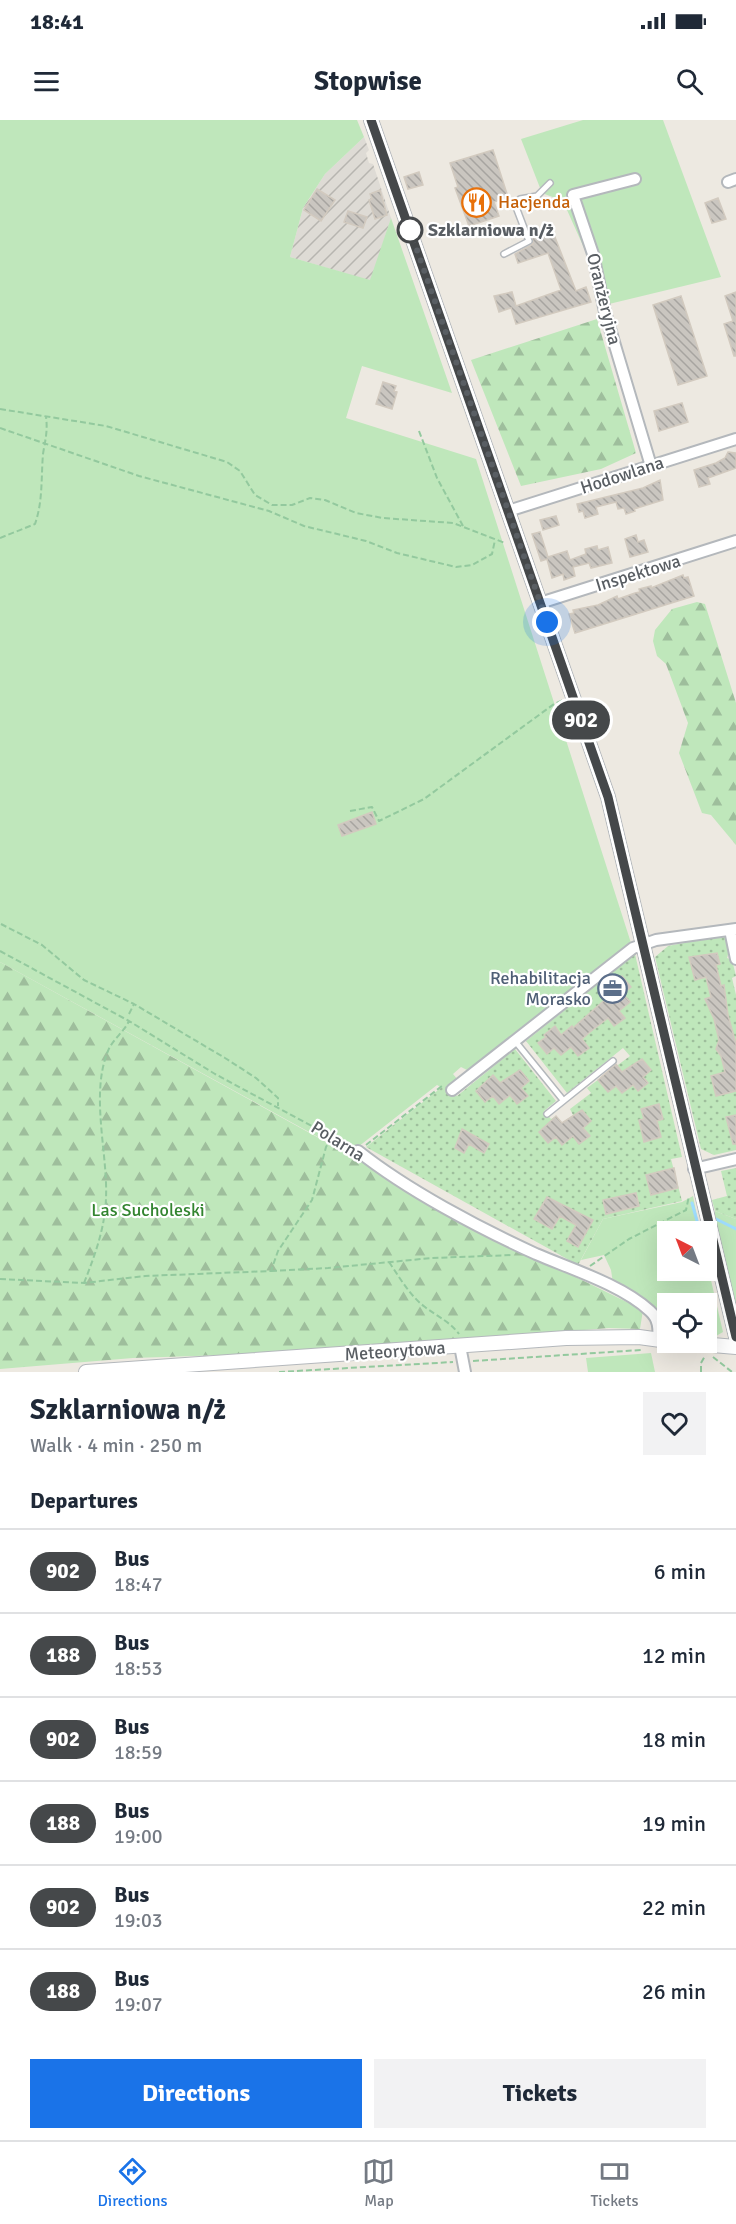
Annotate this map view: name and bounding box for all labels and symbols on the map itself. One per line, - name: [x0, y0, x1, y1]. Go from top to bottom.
- restaurant icon: Hacjenda: [461, 186, 493, 218]
- place label: Hacjenda: [498, 191, 570, 213]
- marker: Szklarniowa n/ż: [397, 217, 423, 243]
- place label: Szklarniowa n/ż: [428, 219, 554, 241]
- street label: Oranżeryjna: [582, 251, 626, 347]
- street label: Hodowlana: [577, 451, 667, 499]
- street label: Inspektowa: [593, 550, 683, 596]
- your location: [532, 607, 562, 637]
- line badge: 902: [546, 700, 616, 740]
- place label: Rehabilitacja Morasko: [490, 967, 591, 1010]
- office icon: Rehabilitacja Morasko: [596, 972, 628, 1004]
- street label: Polarna: [307, 1116, 369, 1166]
- park label: Las Sucholeski: [91, 1199, 205, 1221]
- north arrow: [657, 1221, 717, 1281]
- street label: Meteorytowa: [344, 1337, 446, 1365]

